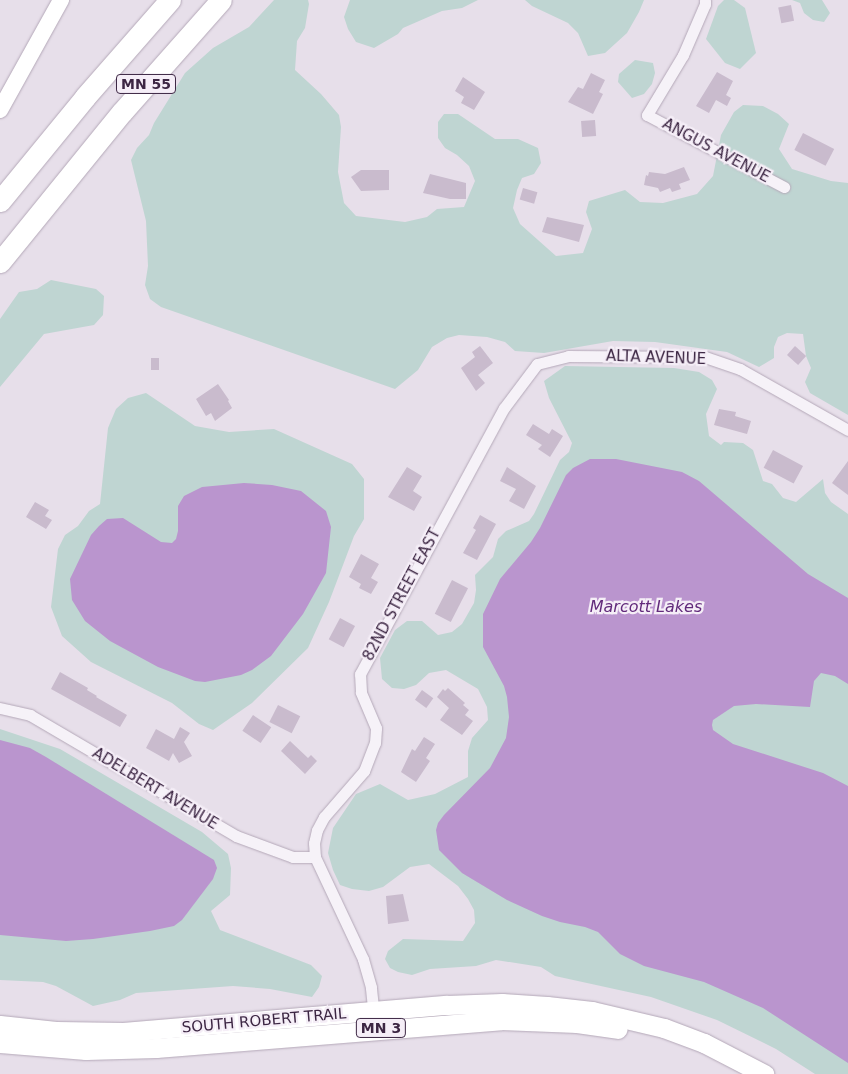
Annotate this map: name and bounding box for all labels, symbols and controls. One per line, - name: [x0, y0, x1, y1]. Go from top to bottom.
- road number: MN 55: [115, 72, 177, 96]
- street label: ANGUS AVENUE: [659, 115, 773, 187]
- street label: ALTA AVENUE: [606, 347, 706, 369]
- street label: 82ND STREET EAST: [360, 526, 444, 664]
- water label: Marcott Lakes: [590, 597, 702, 617]
- street label: ADELBERT AVENUE: [89, 744, 221, 834]
- street label: SOUTH ROBERT TRAIL: [181, 1005, 347, 1037]
- road number: MN 3: [355, 1016, 407, 1040]

